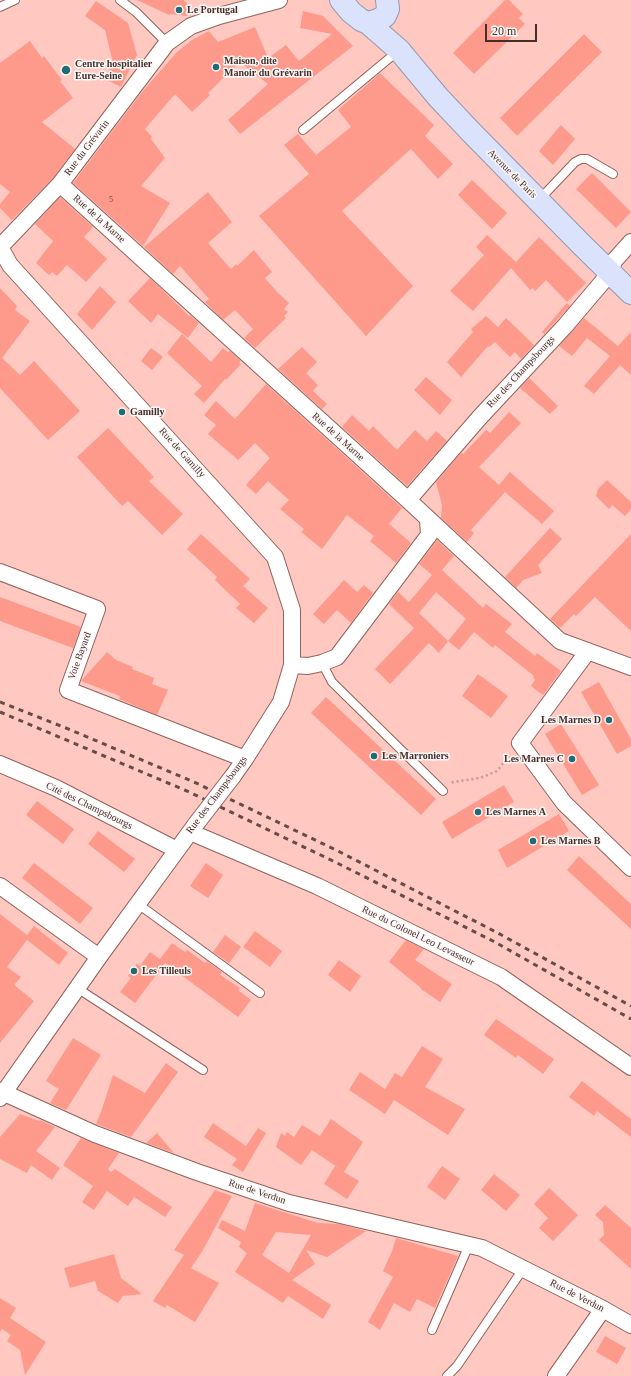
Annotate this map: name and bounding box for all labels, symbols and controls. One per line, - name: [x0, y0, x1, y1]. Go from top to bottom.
- place label: Le Portugal: [187, 4, 238, 16]
- marker: Le Portugal: [174, 5, 184, 15]
- scale bar: [487, 16, 539, 42]
- text: 20 m: [492, 24, 516, 38]
- place label: Maison, dite Manoir du Grévarin: [224, 55, 312, 78]
- place label: Centre hospitalier Eure-Seine: [75, 58, 152, 82]
- marker: Maison, dite Manoir du Grévarin: [211, 62, 221, 72]
- marker: Centre hospitalier Eure-Seine: [60, 64, 72, 76]
- street label: Rue du Grévarin: [62, 118, 112, 178]
- street label: Avenue de Paris: [485, 147, 539, 201]
- street label: Rue de la Marne: [70, 192, 128, 246]
- house number: 5: [109, 195, 113, 205]
- street label: Rue des Champsbourgs: [484, 333, 558, 411]
- place label: Gamilly: [130, 406, 164, 418]
- marker: Gamilly: [117, 407, 127, 417]
- street label: Rue de la Marne: [309, 410, 367, 464]
- street label: Rue de Gamilly: [156, 425, 208, 481]
- street label: Voie Bayard: [66, 631, 94, 681]
- place label: Les Marnes D: [541, 714, 601, 726]
- marker: Les Marnes D: [604, 715, 614, 725]
- place label: Les Marroniers: [382, 750, 449, 762]
- marker: Les Marroniers: [369, 751, 379, 761]
- place label: Les Marnes C: [504, 753, 564, 765]
- street label: Rue des Champsbourgs: [184, 754, 250, 836]
- marker: Les Marnes C: [567, 754, 577, 764]
- street label: Cité des Champsbourgs: [44, 780, 134, 832]
- place label: Les Marnes A: [486, 806, 546, 818]
- marker: Les Marnes A: [473, 807, 483, 817]
- place label: Les Marnes B: [541, 835, 600, 847]
- marker: Les Marnes B: [528, 836, 538, 846]
- street label: Rue du Colonel Leo Levasseur: [360, 903, 476, 969]
- place label: Les Tilleuls: [142, 965, 191, 977]
- marker: Les Tilleuls: [129, 966, 139, 976]
- street label: Rue de Verdun: [227, 1177, 287, 1207]
- street label: Rue de Verdun: [548, 1277, 606, 1315]

